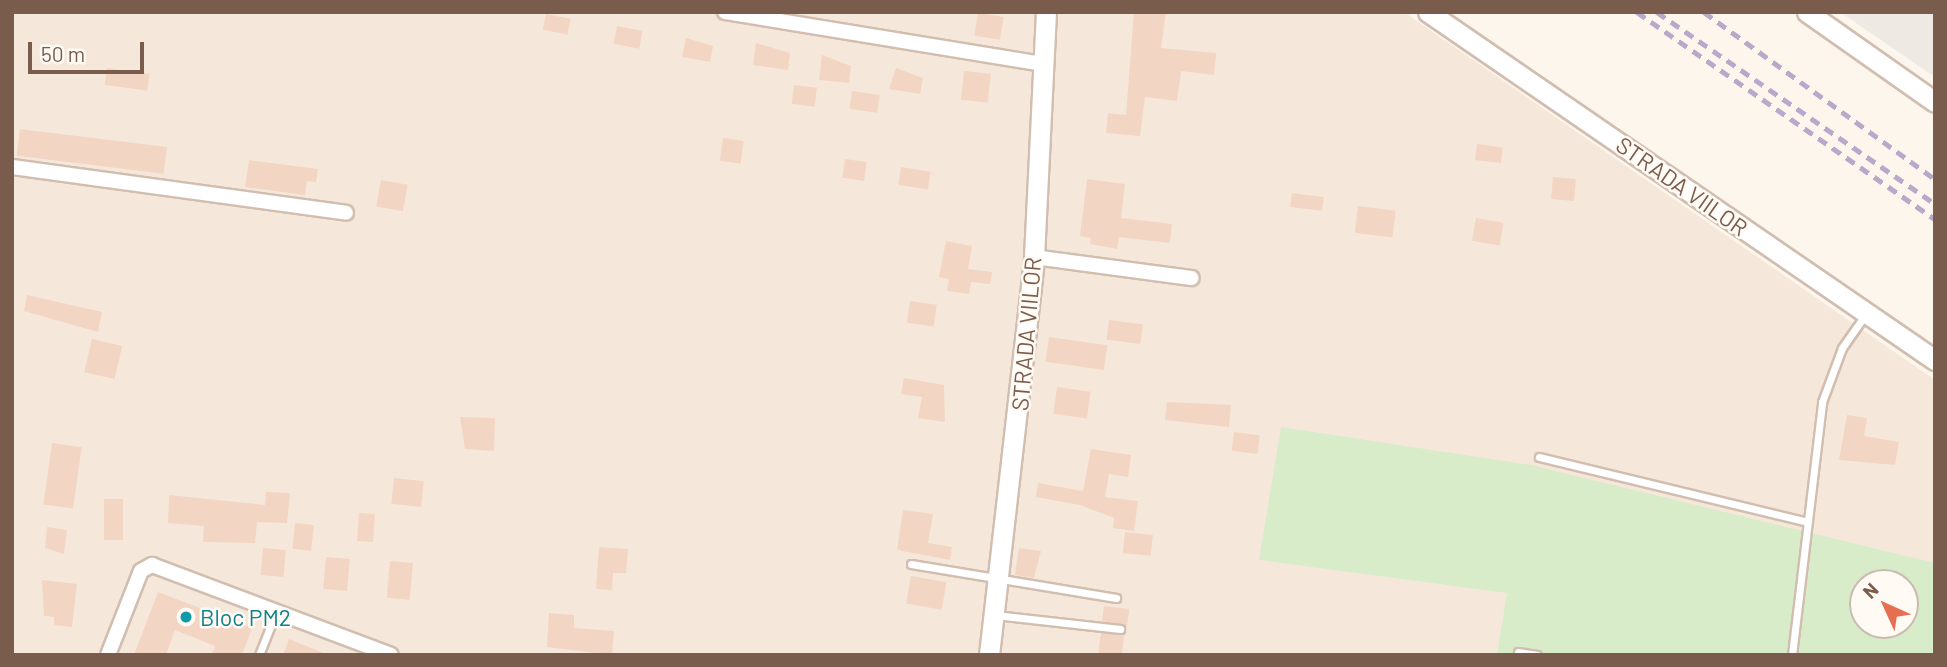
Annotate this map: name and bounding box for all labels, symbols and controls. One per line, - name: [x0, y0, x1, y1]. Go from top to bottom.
- scale bar: [32, 28, 147, 72]
- text: 50 m: [41, 41, 85, 66]
- street label: STRADA VIILOR: [1611, 131, 1753, 241]
- street label: STRADA VIILOR: [1006, 256, 1046, 412]
- north arrow: [1849, 569, 1919, 639]
- text: N: [1858, 578, 1883, 603]
- place label: Bloc PM2: [200, 603, 291, 631]
- marker: Bloc PM2: [178, 609, 194, 625]

